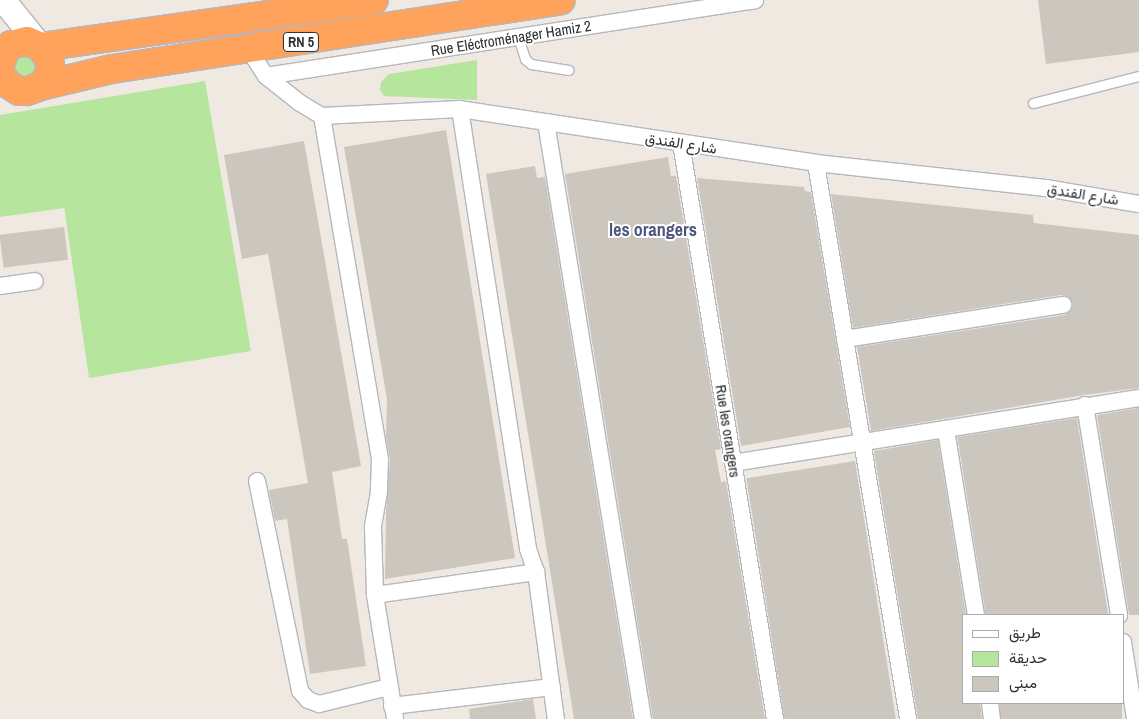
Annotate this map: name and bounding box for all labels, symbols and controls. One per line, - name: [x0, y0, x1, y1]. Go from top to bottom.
- street label: Rue Eléctroménager Hamiz 2: [430, 16, 592, 60]
- road number: RN 5: [282, 31, 320, 54]
- street label: شارع الفندق: [644, 128, 718, 158]
- street label: شارع الفندق: [1046, 179, 1120, 209]
- district label: les orangers: [609, 219, 697, 241]
- street label: Rue les orangers: [712, 383, 744, 479]
- legend: [962, 614, 1124, 704]
- text: طريق: [1009, 622, 1041, 643]
- text: حديقة: [1009, 647, 1047, 668]
- text: مبنى: [1009, 672, 1037, 693]

